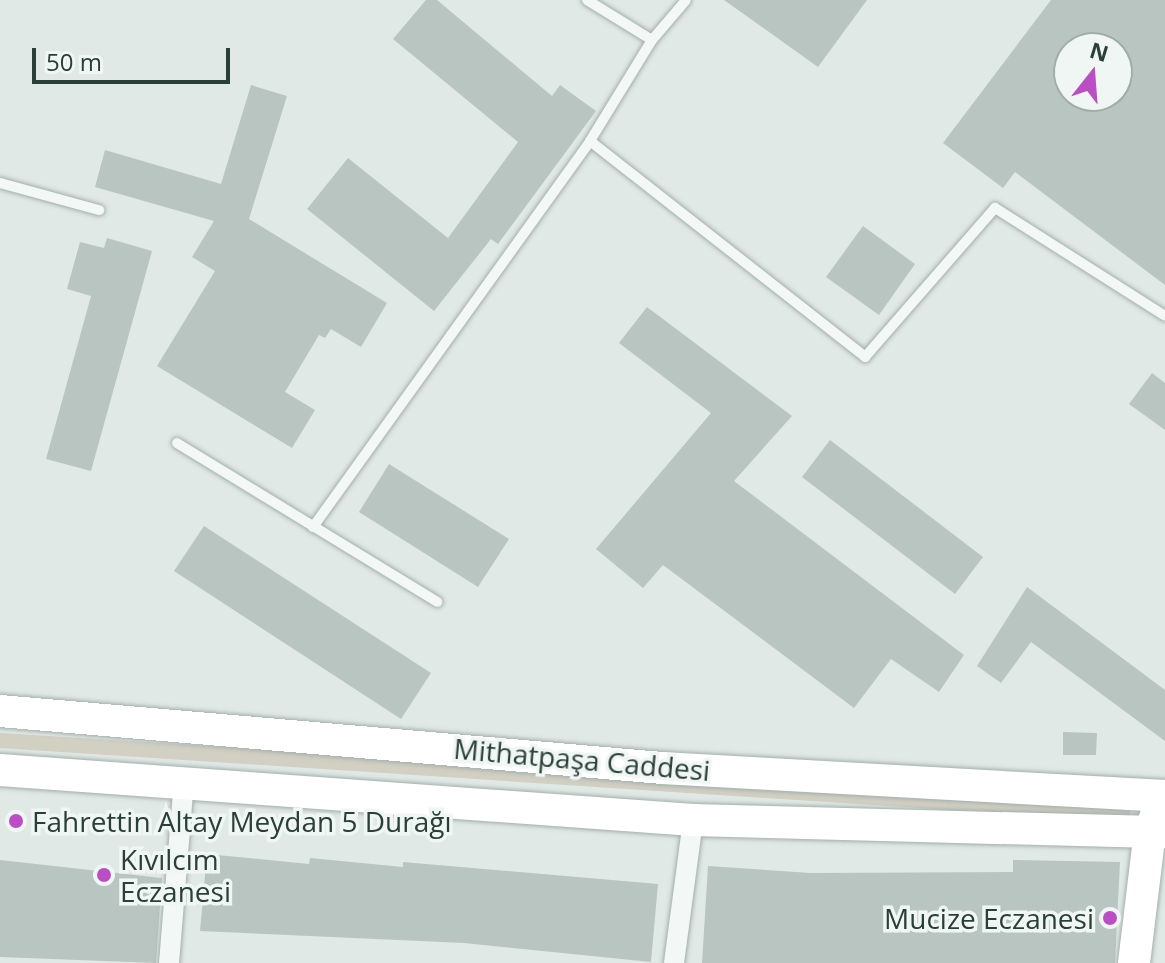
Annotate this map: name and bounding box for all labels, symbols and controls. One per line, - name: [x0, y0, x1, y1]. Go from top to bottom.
- scale bar: [36, 32, 234, 82]
- north arrow: [1053, 32, 1133, 112]
- text: N: [1086, 34, 1112, 68]
- text: 50 m: [46, 45, 102, 78]
- street label: Mithatpaşa Caddesi: [452, 731, 712, 787]
- place label: Fahrettin Altay Meydan 5 Durağı: [32, 804, 452, 838]
- marker: Fahrettin Altay Meydan 5 Durağı: [7, 812, 25, 830]
- place label: Kıvılcım Eczanesi: [120, 842, 231, 908]
- marker: Kıvılcım Eczanesi: [95, 866, 113, 884]
- place label: Mucize Eczanesi: [884, 901, 1094, 935]
- marker: Mucize Eczanesi: [1101, 909, 1119, 927]

